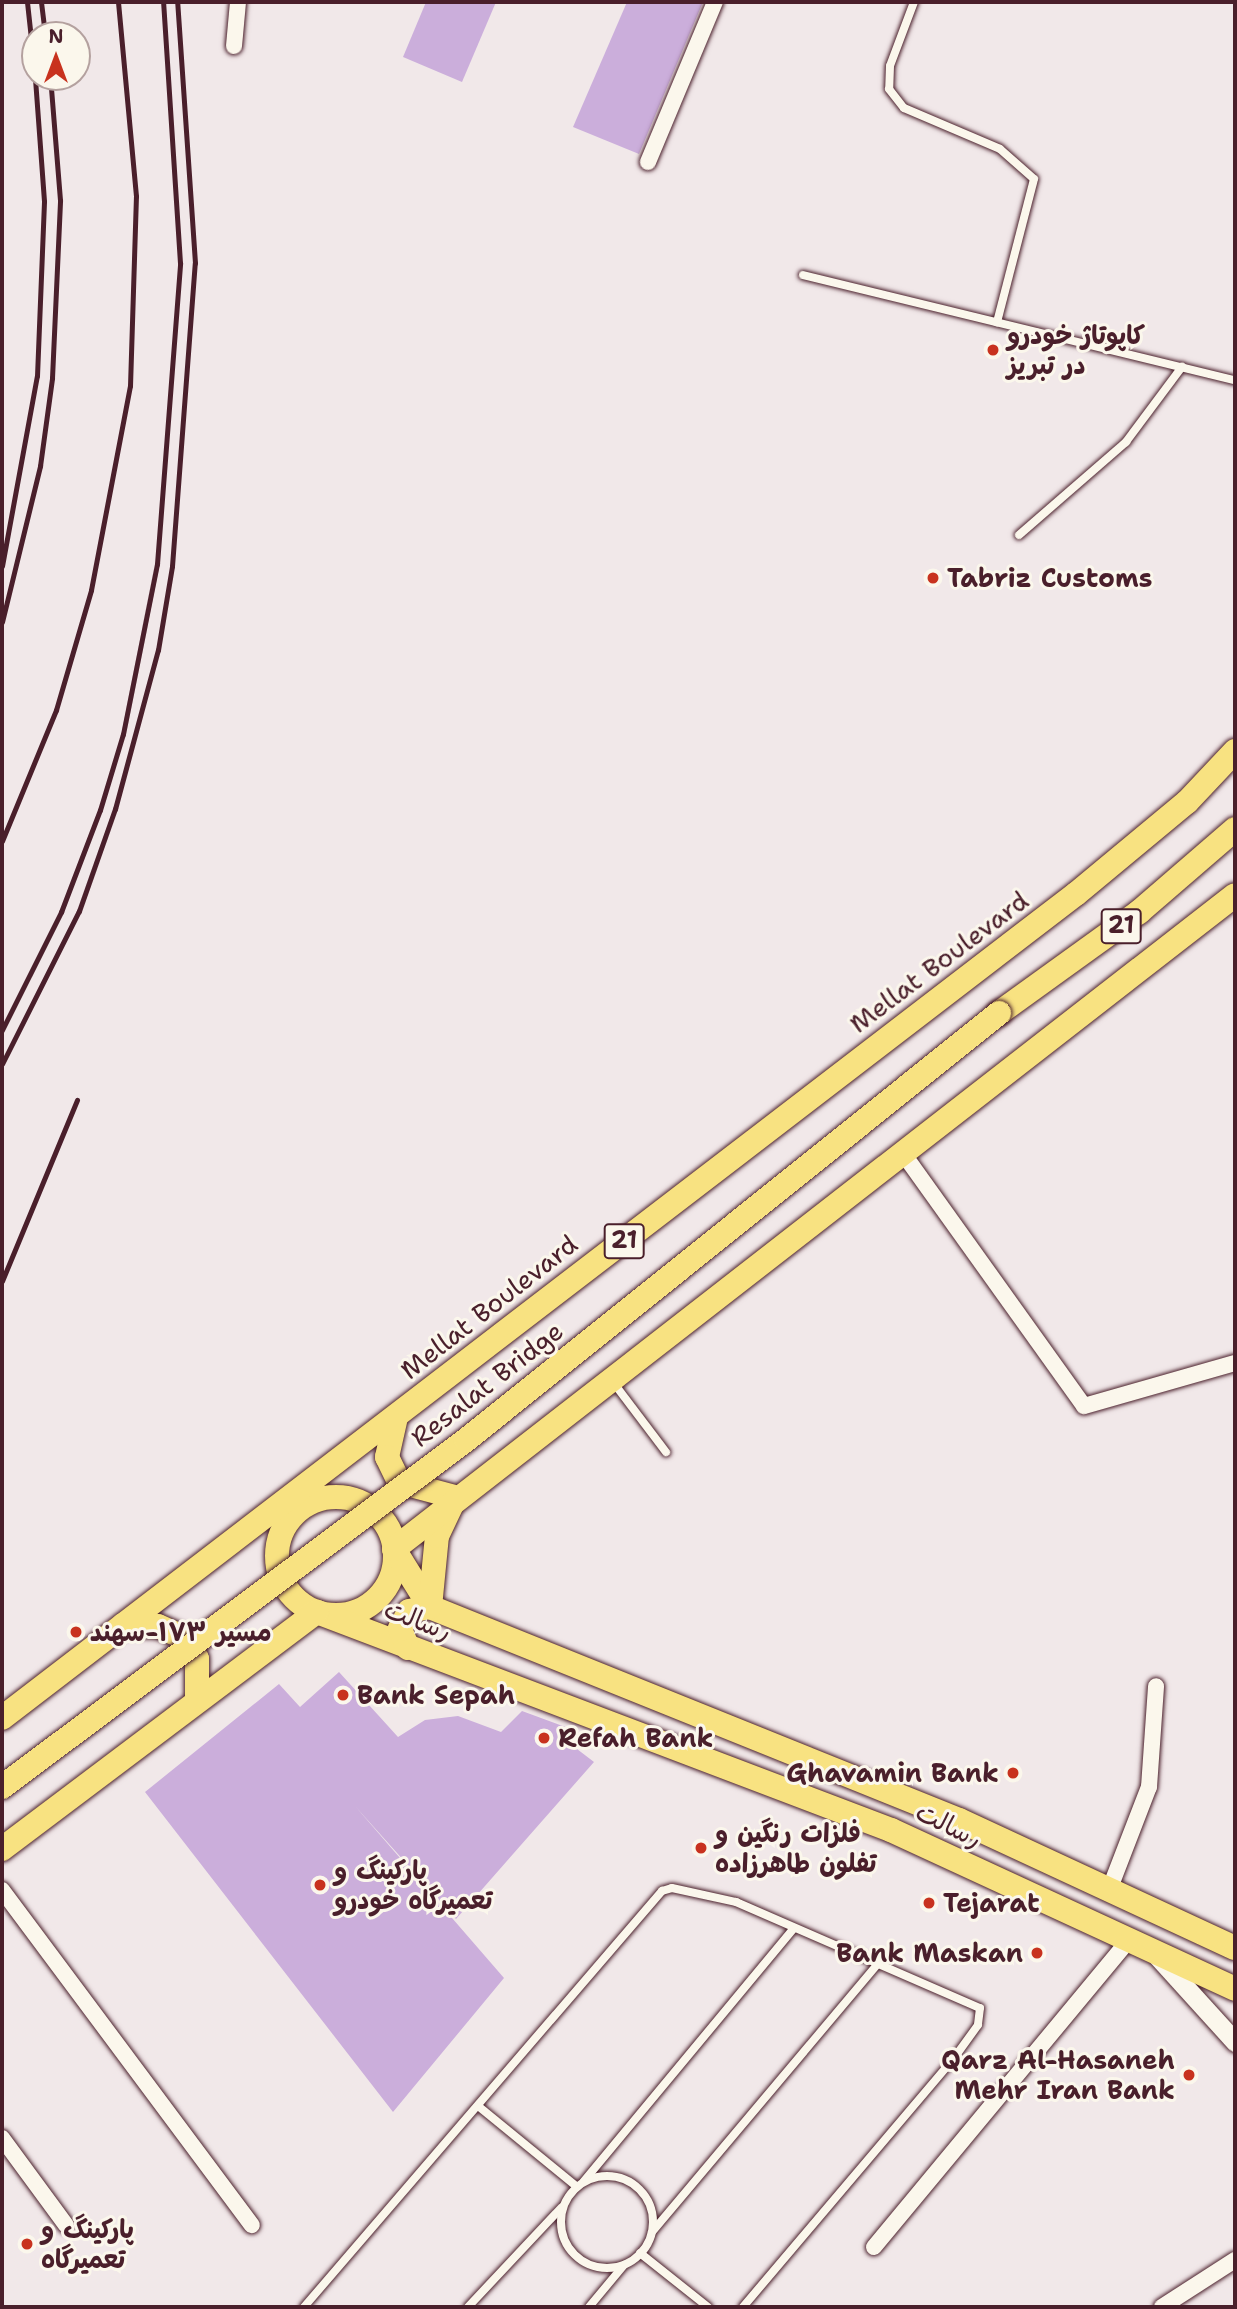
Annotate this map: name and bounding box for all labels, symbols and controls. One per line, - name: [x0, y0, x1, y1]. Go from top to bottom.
- north arrow: [21, 21, 91, 91]
- text: N: [48, 24, 64, 49]
- place label: کاپوتاژ خودرو در تبریز: [1007, 319, 1145, 380]
- marker: کاپوتاژ خودرو در تبریز: [985, 342, 1001, 358]
- place label: Tabriz Customs: [947, 562, 1153, 594]
- marker: Tabriz Customs: [925, 570, 941, 586]
- street label: Mellat Boulevard: [843, 885, 1035, 1039]
- road number: 21: [1100, 906, 1142, 946]
- road number: 21: [603, 1220, 645, 1261]
- street label: Mellat Boulevard: [394, 1228, 584, 1386]
- street label: Resalat Bridge: [405, 1315, 569, 1453]
- street label: رسالت: [380, 1593, 456, 1647]
- place label: مسیر ۱۷۳-سهند: [90, 1616, 272, 1648]
- marker: مسیر ۱۷۳-سهند: [68, 1624, 84, 1640]
- place label: Bank Sepah: [357, 1679, 515, 1711]
- marker: Bank Sepah: [335, 1687, 351, 1703]
- place label: Refah Bank: [558, 1722, 713, 1754]
- marker: Refah Bank: [536, 1730, 552, 1746]
- place label: Ghavamin Bank: [786, 1757, 999, 1789]
- marker: Ghavamin Bank: [1005, 1765, 1021, 1781]
- street label: رسالت: [911, 1796, 987, 1854]
- place label: فلزات رنگین و تفلون طاهرزاده: [715, 1817, 877, 1878]
- marker: فلزات رنگین و تفلون طاهرزاده: [693, 1840, 709, 1856]
- place label: پارکینگ و تعمیرگاه خودرو: [334, 1854, 492, 1916]
- marker: پارکینگ و تعمیرگاه خودرو: [312, 1877, 328, 1893]
- place label: Tejarat: [943, 1887, 1040, 1919]
- marker: Tejarat: [921, 1895, 937, 1911]
- place label: Bank Maskan: [836, 1937, 1023, 1969]
- marker: Bank Maskan: [1029, 1945, 1045, 1961]
- place label: Qarz Al-Hasaneh Mehr Iran Bank: [941, 2044, 1175, 2106]
- marker: Qarz Al-Hasaneh Mehr Iran Bank: [1181, 2067, 1197, 2083]
- place label: پارکینگ و تعمیرگاه: [41, 2213, 134, 2274]
- marker: پارکینگ و تعمیرگاه: [19, 2236, 35, 2252]

